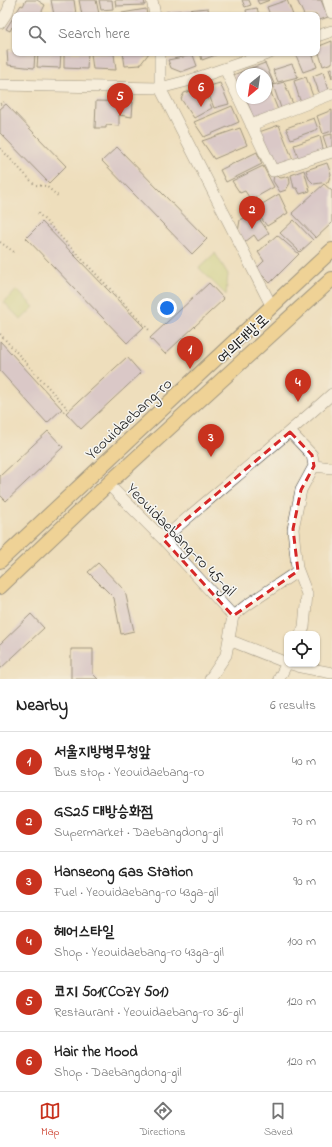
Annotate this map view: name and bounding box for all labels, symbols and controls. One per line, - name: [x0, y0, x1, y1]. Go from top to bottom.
- search box: [12, 12, 320, 56]
- icon: search: [26, 23, 48, 45]
- text: Search here: [58, 23, 130, 45]
- north arrow: [236, 68, 272, 104]
- pin: 6: [188, 74, 214, 107]
- pin: 5: [107, 83, 133, 116]
- pin: 2: [239, 196, 265, 229]
- your location: [157, 298, 177, 318]
- street label: 여의대방로: [212, 309, 275, 370]
- pin: 1: [177, 336, 203, 369]
- pin: 4: [285, 369, 311, 402]
- street label: Yeouidaebang-ro: [81, 373, 178, 466]
- pin: 3: [198, 424, 224, 457]
- street label: Yeouidaebang-ro 45-gil: [120, 478, 241, 603]
- map controls: [284, 631, 320, 667]
- button: locate: [284, 631, 320, 667]
- text: Nearby: [16, 693, 68, 718]
- text: 6 results: [270, 696, 316, 715]
- text: 서울지방병무청앞: [54, 741, 151, 763]
- text: 1: [27, 752, 31, 771]
- text: 40 m: [292, 752, 316, 771]
- text: Bus stop · Yeouidaebang-ro: [54, 763, 204, 782]
- text: GS25 대방승화점: [54, 801, 153, 823]
- text: 2: [26, 812, 32, 831]
- text: 70 m: [292, 812, 316, 831]
- text: Supermarket · Daebangdong-gil: [54, 823, 223, 842]
- text: Hanseong Gas Station: [54, 861, 193, 883]
- text: 3: [26, 872, 32, 891]
- text: 90 m: [293, 872, 316, 891]
- text: Fuel · Yeouidaebang-ro 43ga-gil: [54, 883, 219, 902]
- text: 헤어스타일: [54, 921, 114, 943]
- text: 4: [26, 932, 32, 951]
- text: 100 m: [287, 932, 316, 951]
- text: Shop · Yeouidaebang-ro 43ga-gil: [54, 943, 224, 962]
- text: 코지 501(COZY 501): [54, 981, 168, 1003]
- text: 5: [25, 992, 33, 1011]
- text: 120 m: [286, 992, 316, 1011]
- text: Restaurant · Yeouidaebang-ro 36-gil: [54, 1003, 243, 1022]
- text: Hair the Mood: [54, 1041, 138, 1063]
- text: 6: [26, 1052, 32, 1071]
- text: 120 m: [286, 1052, 316, 1071]
- text: Shop · Daebangdong-gil: [54, 1063, 182, 1082]
- tab: Map: [39, 1100, 61, 1140]
- tab: Directions: [140, 1100, 186, 1140]
- tab: Saved: [264, 1100, 293, 1140]

